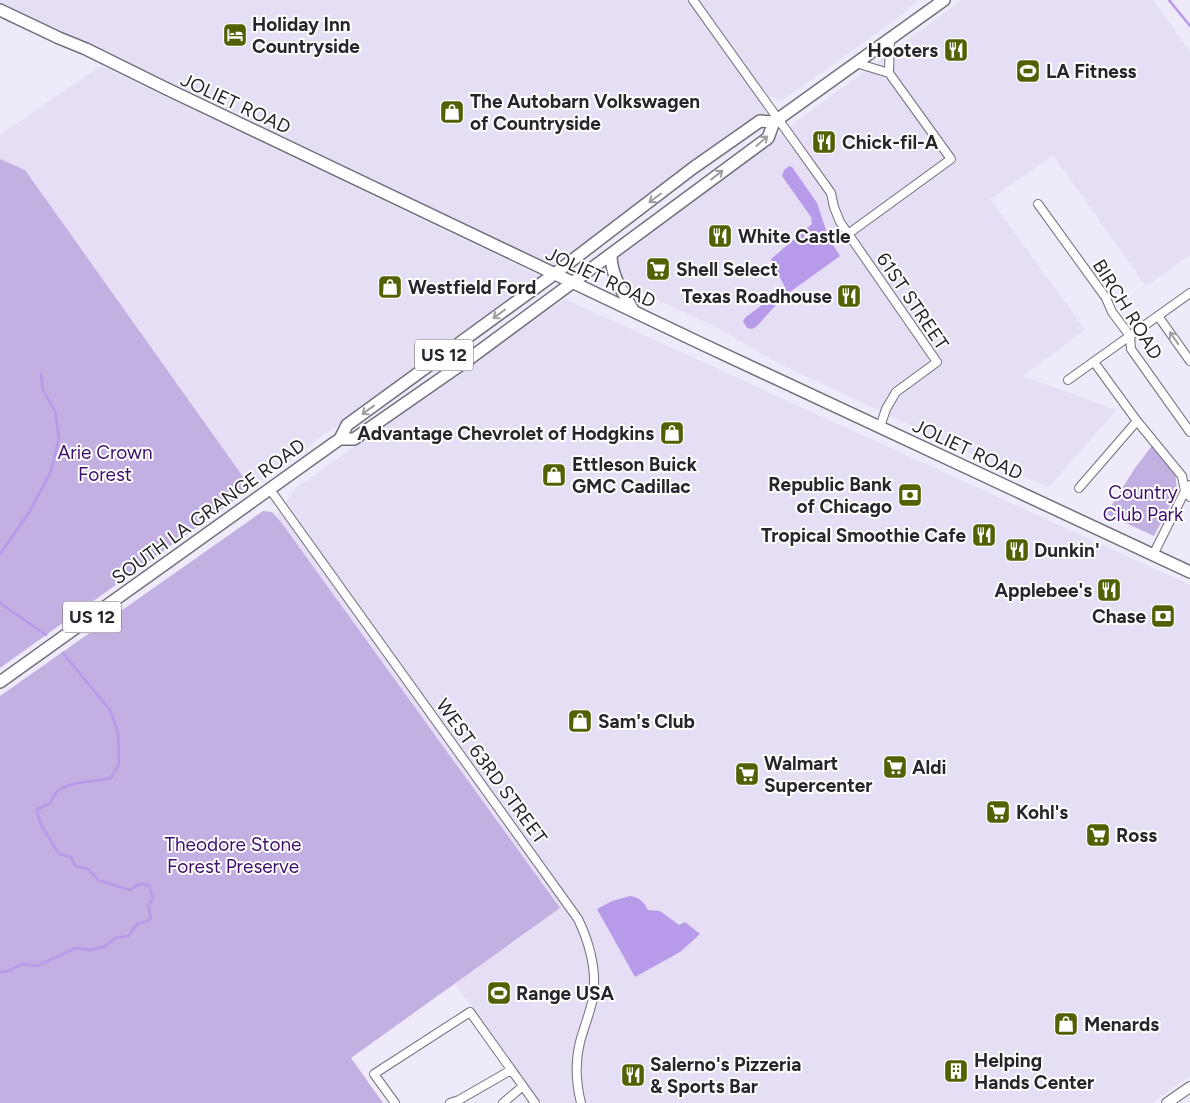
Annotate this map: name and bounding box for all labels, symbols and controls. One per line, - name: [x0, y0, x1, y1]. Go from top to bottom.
- place label: Holiday Inn Countryside: [252, 13, 360, 58]
- hotel icon: Holiday Inn Countryside: [222, 22, 248, 48]
- restaurant icon: Hooters: [943, 37, 969, 63]
- place label: Hooters: [868, 39, 938, 62]
- sports icon: LA Fitness: [1015, 58, 1041, 84]
- place label: LA Fitness: [1046, 60, 1137, 83]
- street label: JOLIET ROAD: [177, 68, 294, 139]
- place label: The Autobarn Volkswagen of Countryside: [470, 90, 700, 135]
- shop icon: The Autobarn Volkswagen of Countryside: [439, 99, 465, 125]
- restaurant icon: Chick-fil-A: [811, 129, 837, 155]
- place label: Chick-fil-A: [842, 131, 939, 154]
- one-way arrow: [756, 135, 769, 146]
- one-way arrow: [710, 170, 723, 181]
- one-way arrow: [649, 192, 662, 203]
- restaurant icon: White Castle: [707, 223, 733, 249]
- place label: White Castle: [738, 225, 851, 248]
- street label: JOLIET ROAD: [542, 242, 659, 313]
- street label: 61ST STREET: [872, 248, 954, 355]
- street label: BIRCH ROAD: [1088, 255, 1168, 364]
- supermarket icon: Shell Select: [645, 256, 671, 282]
- place label: Shell Select: [676, 258, 778, 281]
- shop icon: Westfield Ford: [377, 274, 403, 300]
- place label: Westfield Ford: [408, 276, 536, 299]
- restaurant icon: Texas Roadhouse: [836, 283, 862, 309]
- place label: Texas Roadhouse: [682, 285, 832, 308]
- one-way arrow: [492, 309, 506, 319]
- one-way arrow: [1169, 331, 1179, 345]
- road number: US 12: [415, 340, 473, 370]
- one-way arrow: [361, 405, 375, 415]
- street label: JOLIET ROAD: [909, 414, 1026, 485]
- shop icon: Advantage Chevrolet of Hodgkins: [659, 420, 685, 446]
- place label: Advantage Chevrolet of Hodgkins: [357, 422, 654, 445]
- street label: SOUTH LA GRANGE ROAD: [107, 433, 309, 589]
- park label: Arie Crown Forest: [57, 441, 153, 486]
- place label: Ettleson Buick GMC Cadillac: [572, 453, 698, 498]
- shop icon: Ettleson Buick GMC Cadillac: [541, 462, 567, 488]
- place label: Republic Bank of Chicago: [768, 473, 893, 518]
- park label: Country Club Park: [1103, 481, 1184, 526]
- bank icon: Republic Bank of Chicago: [897, 482, 923, 508]
- restaurant icon: Tropical Smoothie Cafe: [971, 522, 997, 548]
- place label: Tropical Smoothie Cafe: [761, 524, 966, 547]
- restaurant icon: Dunkin': [1004, 537, 1030, 563]
- place label: Dunkin': [1034, 539, 1100, 562]
- restaurant icon: Applebee's: [1096, 577, 1122, 603]
- place label: Applebee's: [995, 579, 1092, 602]
- road number: US 12: [63, 602, 121, 632]
- bank icon: Chase: [1150, 603, 1176, 629]
- place label: Chase: [1092, 605, 1146, 628]
- street label: WEST 63RD STREET: [431, 694, 552, 849]
- shop icon: Sam's Club: [567, 708, 593, 734]
- place label: Sam's Club: [598, 710, 695, 733]
- place label: Walmart Supercenter: [764, 752, 872, 797]
- supermarket icon: Aldi: [882, 754, 908, 780]
- place label: Aldi: [912, 756, 947, 779]
- supermarket icon: Walmart Supercenter: [734, 761, 760, 787]
- supermarket icon: Kohl's: [985, 799, 1011, 825]
- place label: Kohl's: [1016, 801, 1068, 824]
- supermarket icon: Ross: [1085, 822, 1111, 848]
- place label: Ross: [1116, 824, 1157, 847]
- park label: Theodore Stone Forest Preserve: [165, 833, 301, 878]
- sports icon: Range USA: [486, 980, 512, 1006]
- place label: Range USA: [516, 982, 615, 1005]
- shop icon: Menards: [1053, 1011, 1079, 1037]
- place label: Menards: [1084, 1013, 1159, 1036]
- place label: Helping Hands Center: [974, 1049, 1094, 1094]
- place label: Salerno's Pizzeria & Sports Bar: [650, 1053, 801, 1098]
- building icon: Helping Hands Center: [943, 1058, 969, 1084]
- restaurant icon: Salerno's Pizzeria & Sports Bar: [620, 1062, 646, 1088]

